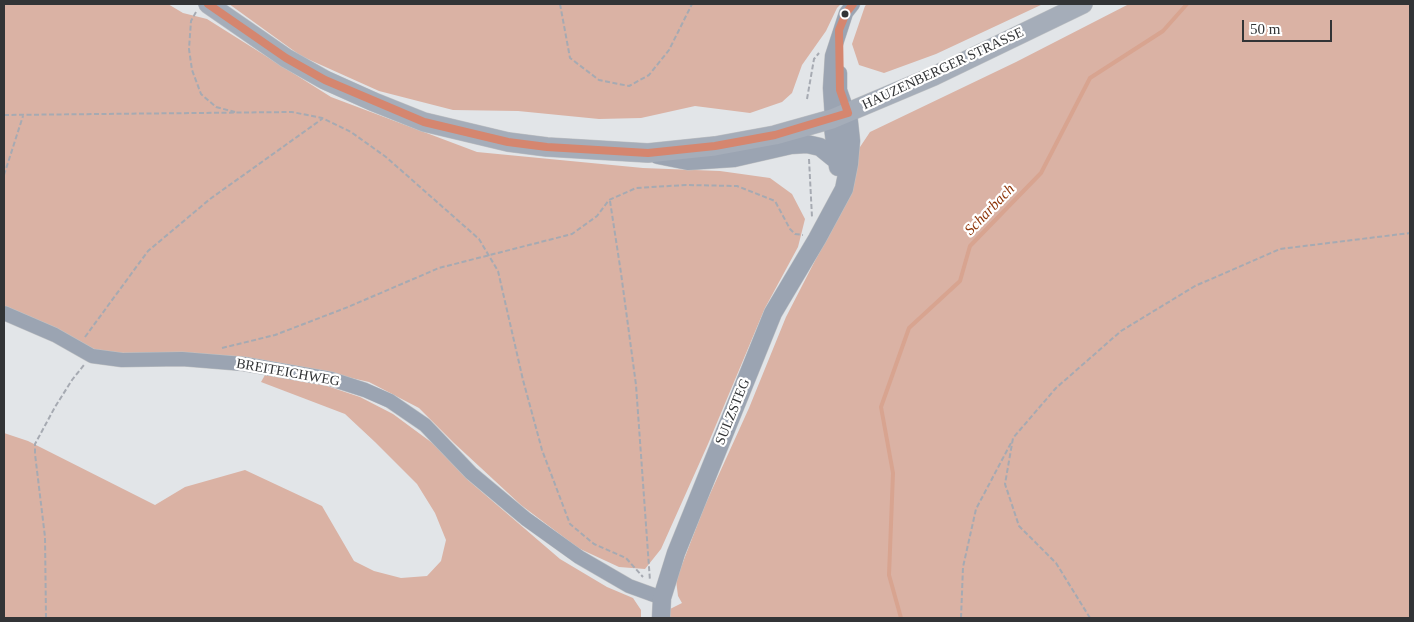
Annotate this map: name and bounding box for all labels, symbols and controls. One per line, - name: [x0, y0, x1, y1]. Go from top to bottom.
- unlabelled marker: [840, 9, 850, 19]
- scale bar: [1244, 10, 1334, 42]
- text: 50 m: [1250, 21, 1280, 37]
- street label: HAUZENBERGER STRASSE: [860, 24, 1026, 114]
- water label: Scharbach: [961, 181, 1019, 239]
- street label: BREITEICHWEG: [235, 356, 341, 390]
- street label: SULZSTEG: [712, 376, 754, 448]

